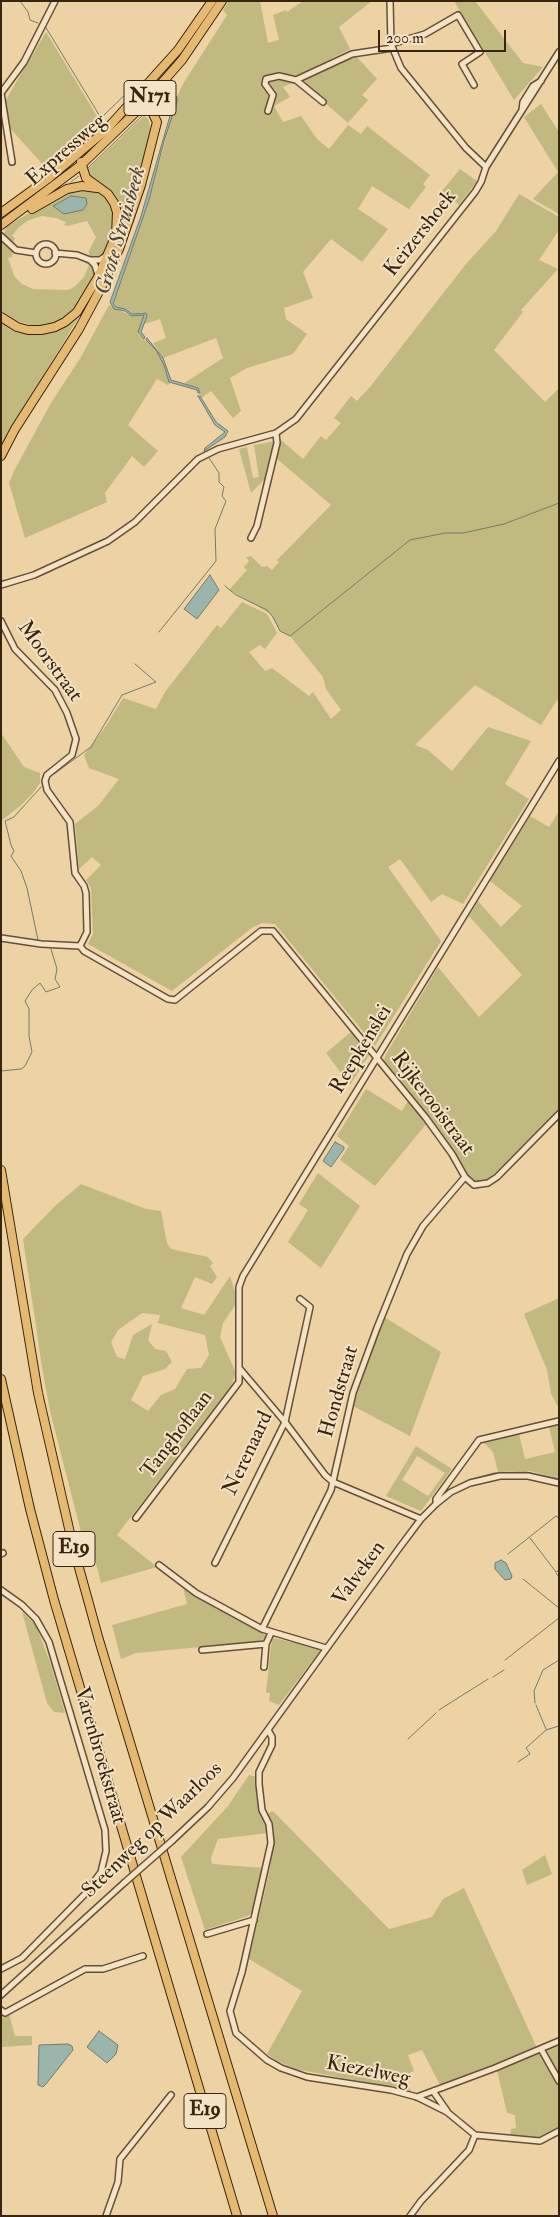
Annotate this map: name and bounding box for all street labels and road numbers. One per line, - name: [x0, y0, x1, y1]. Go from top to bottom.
- road number: N171: [124, 80, 176, 116]
- street label: Expressweg: [22, 109, 112, 193]
- street label: Keizershoek: [379, 186, 463, 282]
- street label: Moorstraat: [11, 617, 87, 707]
- street label: Reepkenslei: [326, 1001, 398, 1099]
- street label: Rijkerooistraat: [385, 1047, 479, 1161]
- street label: Hondstraat: [315, 1343, 365, 1441]
- street label: Tanghoflaan: [137, 1386, 219, 1484]
- street label: Nerenaard: [219, 1408, 279, 1500]
- road number: E19: [53, 1532, 95, 1566]
- street label: Valveken: [328, 1537, 392, 1611]
- street label: Varenbroekstraat: [67, 1684, 131, 1828]
- street label: Steenweg op Waarloos: [78, 1758, 228, 1904]
- street label: Kiezelweg: [324, 2052, 412, 2092]
- road number: E19: [184, 2094, 226, 2128]

